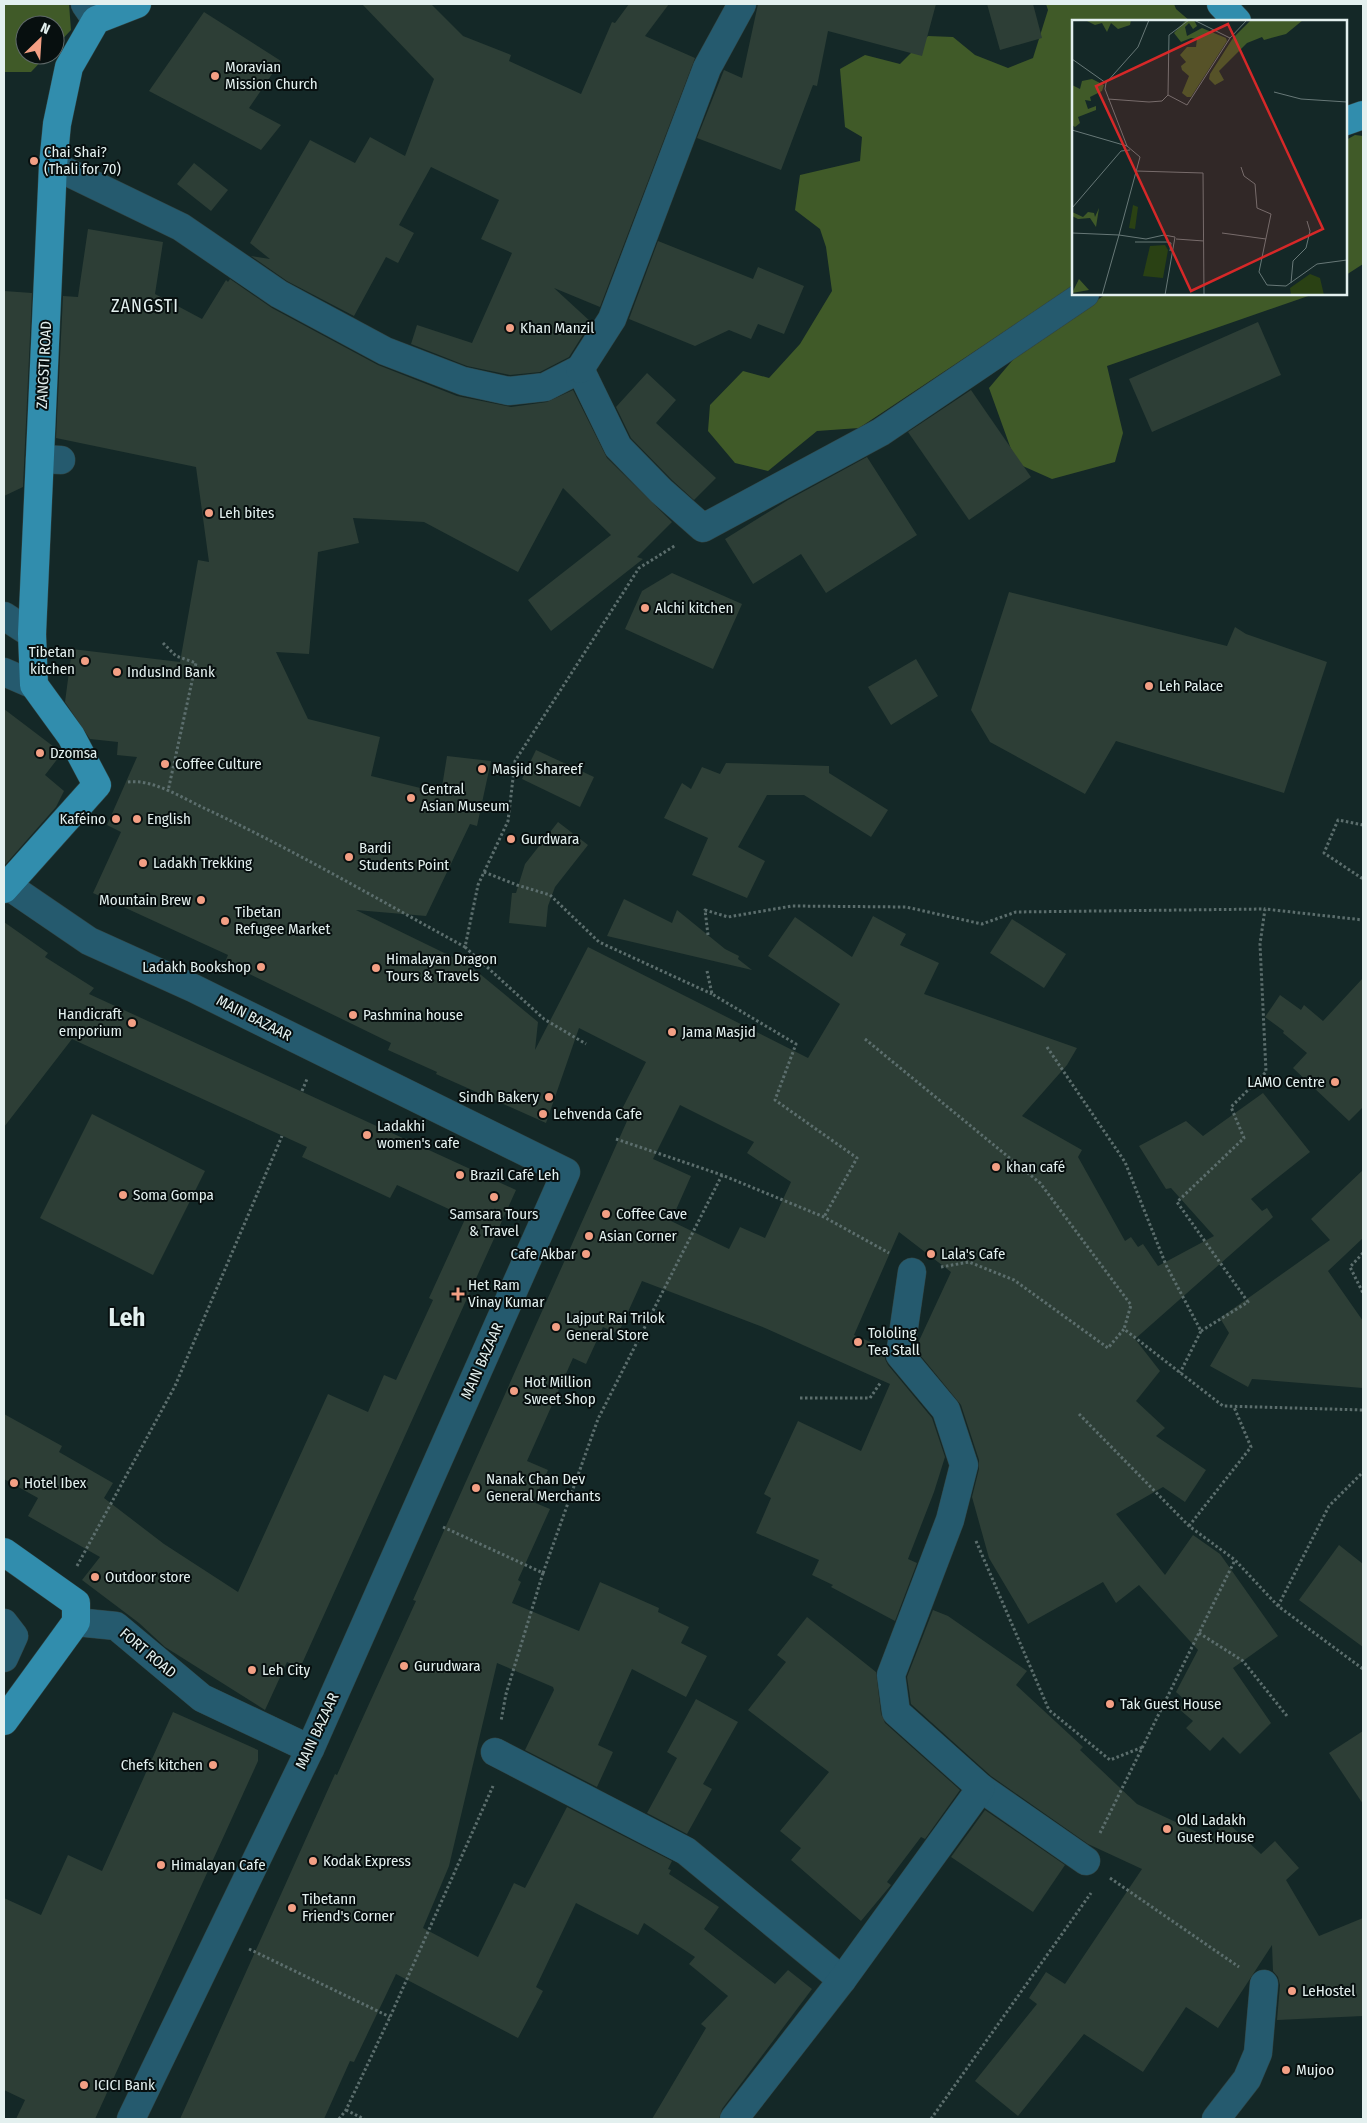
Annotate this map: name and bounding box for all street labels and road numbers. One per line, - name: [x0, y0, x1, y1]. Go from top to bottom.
- street label: ZANGSTI ROAD: [33, 321, 55, 409]
- street label: MAIN BAZAAR: [213, 991, 295, 1045]
- street label: MAIN BAZAAR: [457, 1320, 507, 1402]
- street label: FORT ROAD: [116, 1624, 180, 1682]
- street label: MAIN BAZAAR: [291, 1690, 343, 1772]

